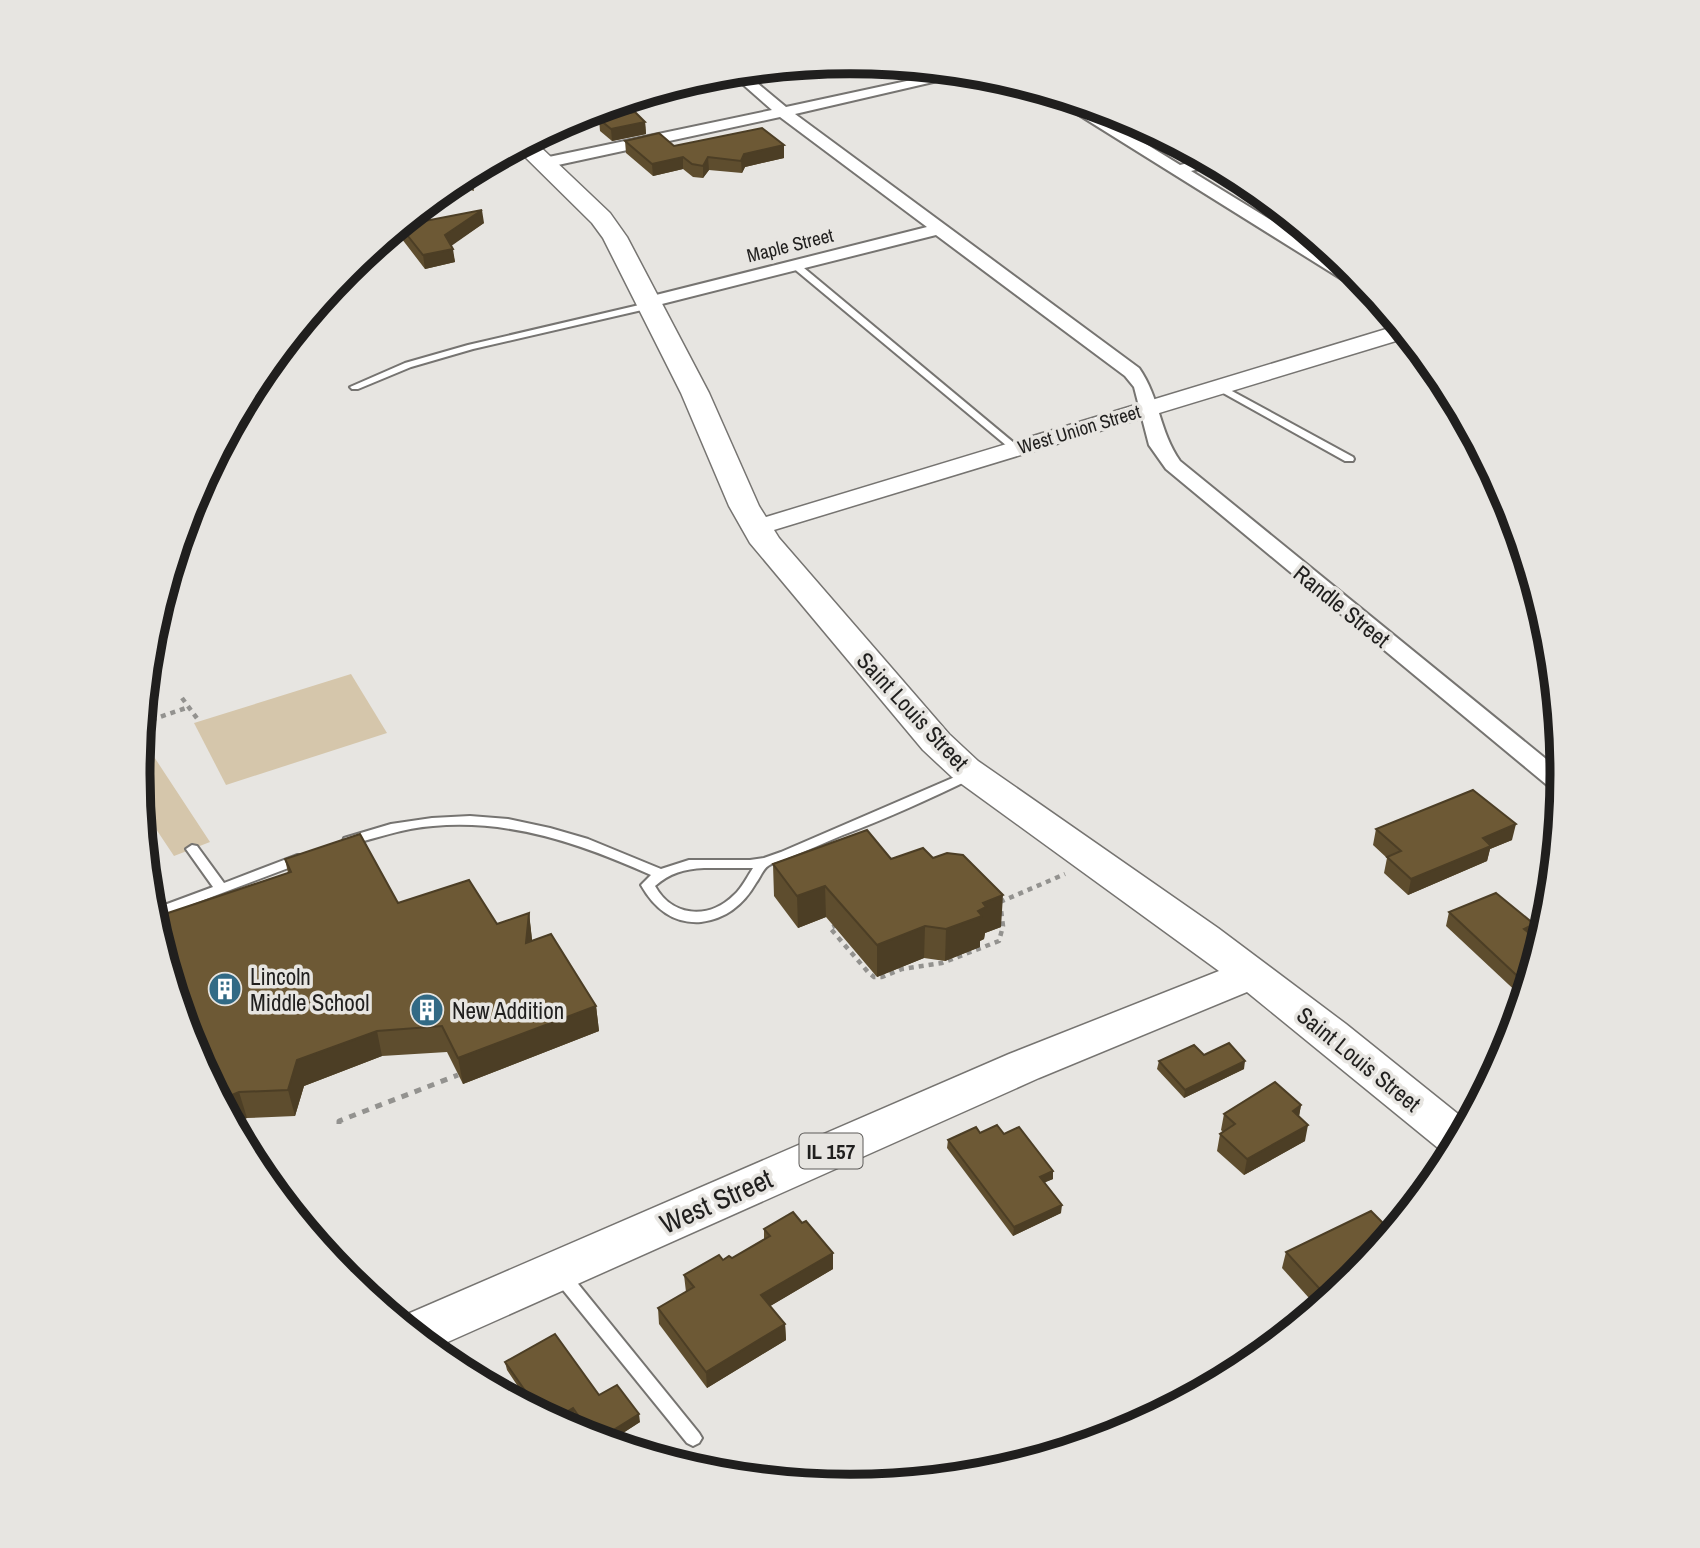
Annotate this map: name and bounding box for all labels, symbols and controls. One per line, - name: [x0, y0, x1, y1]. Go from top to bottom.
- street label: Maple Street: [744, 222, 837, 268]
- street label: West Union Street: [1014, 398, 1144, 460]
- street label: Randle Street: [1287, 558, 1397, 654]
- street label: Saint Louis Street: [850, 645, 976, 777]
- place label: Lincoln Middle School: [250, 961, 370, 1018]
- building icon: Lincoln Middle School: [206, 970, 244, 1008]
- building icon: New Addition: [408, 991, 446, 1029]
- place label: New Addition: [452, 995, 564, 1026]
- street label: Saint Louis Street: [1291, 999, 1427, 1119]
- road number: IL 157: [800, 1134, 862, 1168]
- street label: West Street: [654, 1159, 778, 1243]

